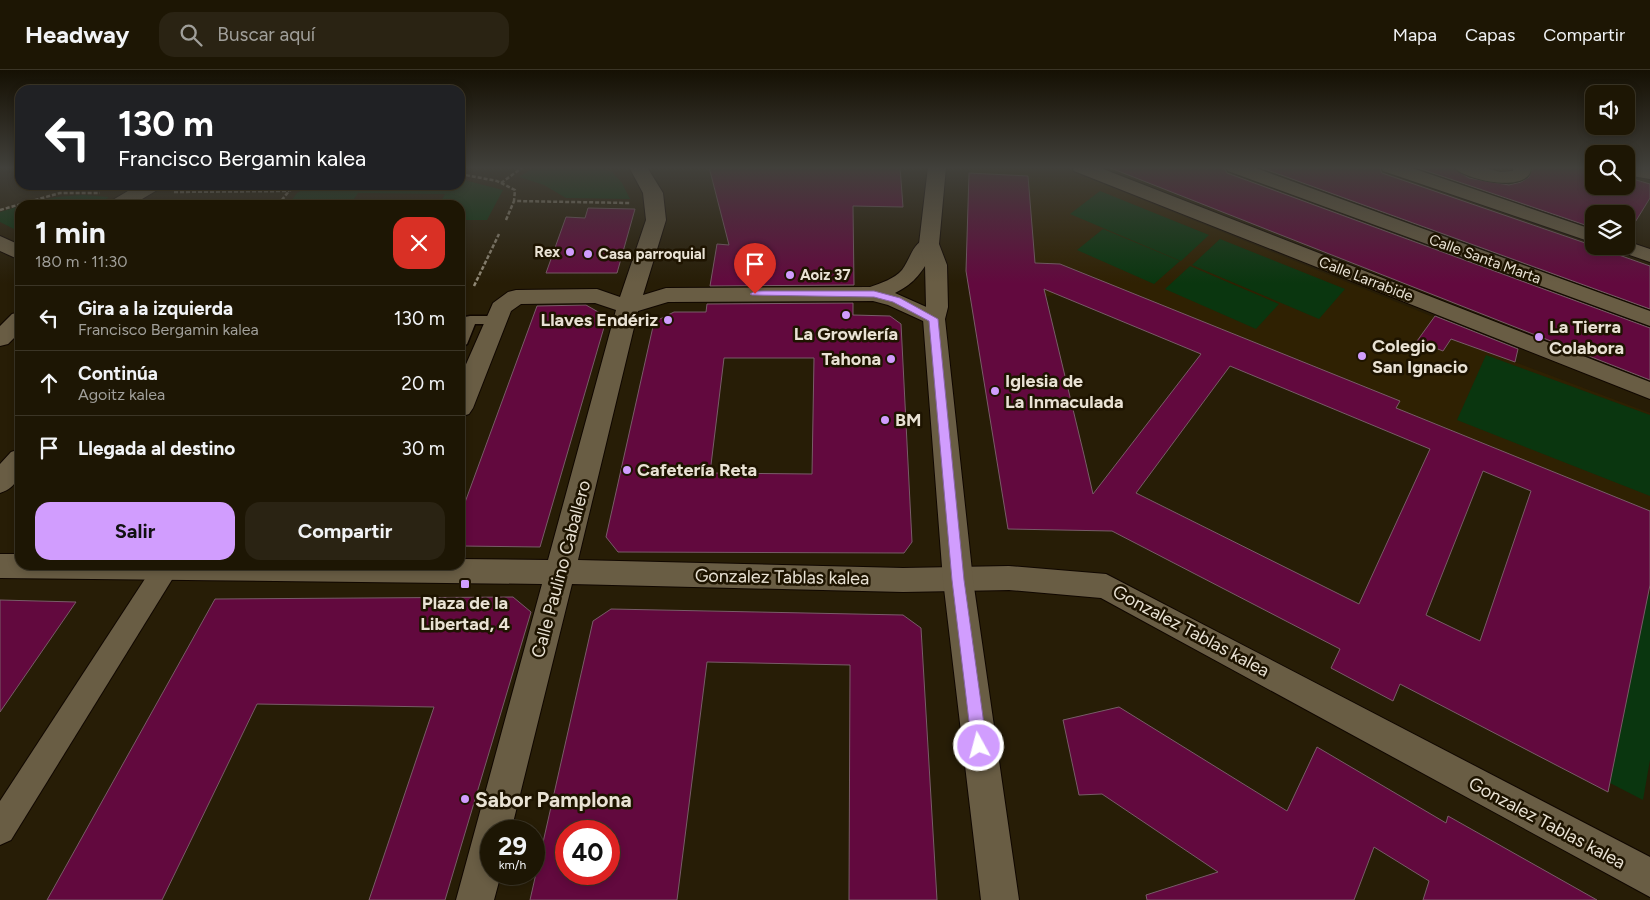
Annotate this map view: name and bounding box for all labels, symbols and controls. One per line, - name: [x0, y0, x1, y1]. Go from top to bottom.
- search box: [159, 12, 509, 57]
- text: Headway: [25, 20, 129, 49]
- icon: search: [177, 21, 205, 49]
- text: Buscar aquí: [217, 23, 315, 46]
- text: Mapa: [1393, 24, 1437, 46]
- text: Capas: [1465, 24, 1515, 46]
- text: Compartir: [1543, 24, 1625, 46]
- map controls: [1585, 85, 1635, 255]
- button: sound: [1585, 85, 1635, 135]
- text: 130 m: [118, 103, 214, 145]
- icon: left: [35, 105, 100, 170]
- text: Francisco Bergamin kalea: [118, 145, 366, 172]
- button: search: [1585, 145, 1635, 195]
- button: layers: [1585, 205, 1635, 255]
- text: 1 min: [35, 214, 106, 251]
- button: close: [393, 217, 445, 269]
- street label: Calle Santa Marta: [1427, 230, 1543, 288]
- place label: Rex: [534, 243, 560, 261]
- pin: [734, 243, 776, 294]
- place label: Casa parroquial: [598, 245, 706, 263]
- marker: Rex: [564, 246, 576, 258]
- marker: Casa parroquial: [582, 248, 594, 260]
- icon: arrive: [741, 250, 769, 278]
- text: 180 m · 11:30: [35, 252, 127, 271]
- street label: Calle Larrabide: [1316, 253, 1416, 305]
- place label: Aoiz 37: [800, 266, 851, 284]
- marker: Aoiz 37: [784, 269, 796, 281]
- text: Gira a la izquierda: [78, 297, 233, 320]
- icon: left: [35, 304, 63, 332]
- text: 130 m: [394, 307, 445, 330]
- place label: Llaves Endériz: [541, 309, 658, 331]
- marker: La Growlería: [840, 309, 852, 321]
- marker: Llaves Endériz: [662, 314, 674, 326]
- place label: La Tierra Colabora: [1549, 316, 1624, 359]
- text: Francisco Bergamin kalea: [78, 320, 259, 339]
- place label: La Growlería: [794, 323, 898, 345]
- marker: La Tierra Colabora: [1533, 331, 1545, 343]
- place label: Colegio San Ignacio: [1372, 335, 1468, 378]
- place label: Tahona: [822, 348, 881, 370]
- marker: Colegio San Ignacio: [1356, 350, 1368, 362]
- marker: Tahona: [885, 353, 897, 365]
- text: Continúa: [78, 362, 158, 385]
- icon: ahead: [35, 369, 63, 397]
- place label: Iglesia de La Inmaculada: [1005, 370, 1124, 413]
- text: 20 m: [401, 372, 445, 395]
- text: Agoitz kalea: [78, 385, 165, 404]
- marker: Iglesia de La Inmaculada: [989, 385, 1001, 397]
- place label: BM: [895, 409, 921, 431]
- marker: BM: [879, 414, 891, 426]
- icon: arrive: [35, 434, 63, 462]
- text: Llegada al destino: [78, 437, 235, 460]
- text: 30 m: [402, 437, 445, 460]
- place label: Cafetería Reta: [637, 459, 757, 481]
- marker: Cafetería Reta: [621, 464, 633, 476]
- street label: Calle Paulino Caballero: [527, 478, 595, 660]
- button: Salir: [35, 502, 235, 560]
- button: Compartir: [245, 502, 445, 560]
- street label: Gonzalez Tablas kalea: [695, 564, 869, 590]
- marker: Plaza de la Libertad, 4: [459, 578, 471, 590]
- street label: Gonzalez Tablas kalea: [1109, 580, 1273, 682]
- place label: Plaza de la Libertad, 4: [420, 592, 510, 635]
- position arrow: [952, 719, 1004, 771]
- street label: Gonzalez Tablas kalea: [1465, 772, 1629, 874]
- place label: Sabor Pamplona: [475, 787, 632, 812]
- marker: Sabor Pamplona: [459, 793, 471, 805]
- speed limit sign: 40: [555, 820, 620, 885]
- text: 29: [498, 831, 527, 861]
- text: km/h: [499, 858, 526, 872]

